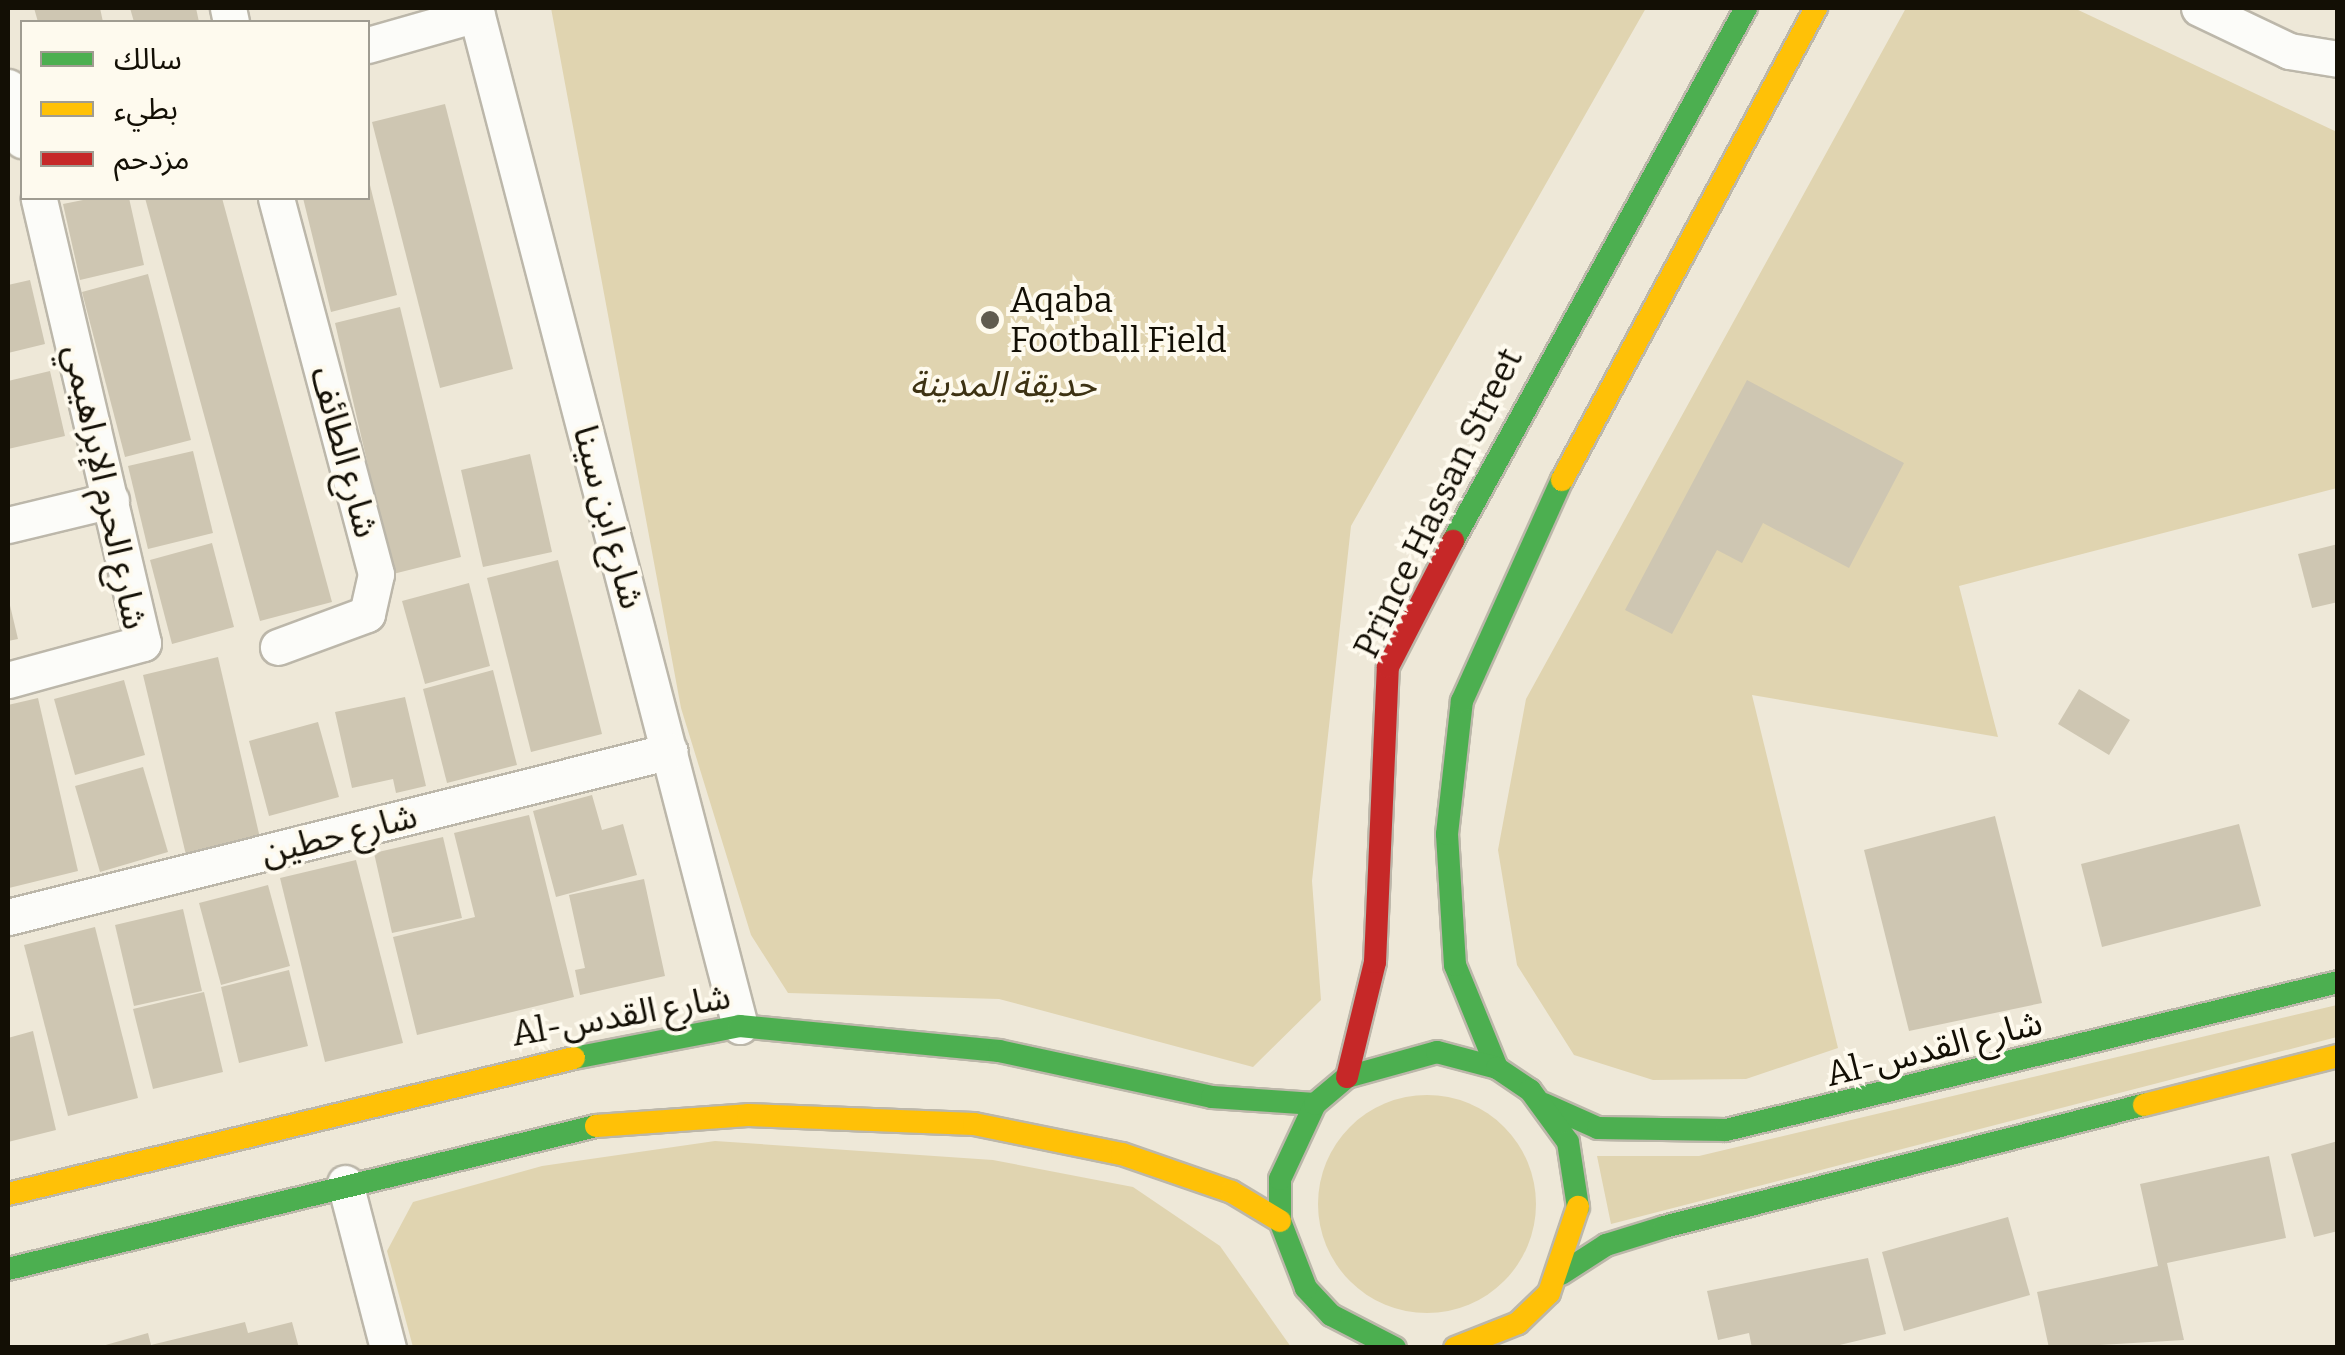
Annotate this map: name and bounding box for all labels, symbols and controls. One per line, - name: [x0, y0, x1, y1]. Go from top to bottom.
- legend: [20, 20, 370, 200]
- text: سالك: [114, 41, 182, 77]
- text: بطيء: [114, 91, 178, 127]
- text: مزدحم: [114, 141, 190, 177]
- place label: Aqaba Football Field: [1010, 279, 1227, 361]
- marker: Aqaba Football Field: [979, 309, 1001, 331]
- street label: شارع الحرم الإبراهيمي: [55, 341, 157, 633]
- street label: Prince Hassan Street: [1345, 342, 1531, 664]
- street label: شارع الطائف: [302, 362, 388, 542]
- park label: حديقة المدينة: [910, 363, 1096, 405]
- street label: شارع ابن سينا: [564, 421, 654, 613]
- street label: شارع حطين: [257, 794, 421, 874]
- street label: Al-شارع القدس: [508, 975, 734, 1055]
- street label: Al-شارع القدس: [1822, 1001, 2046, 1095]

